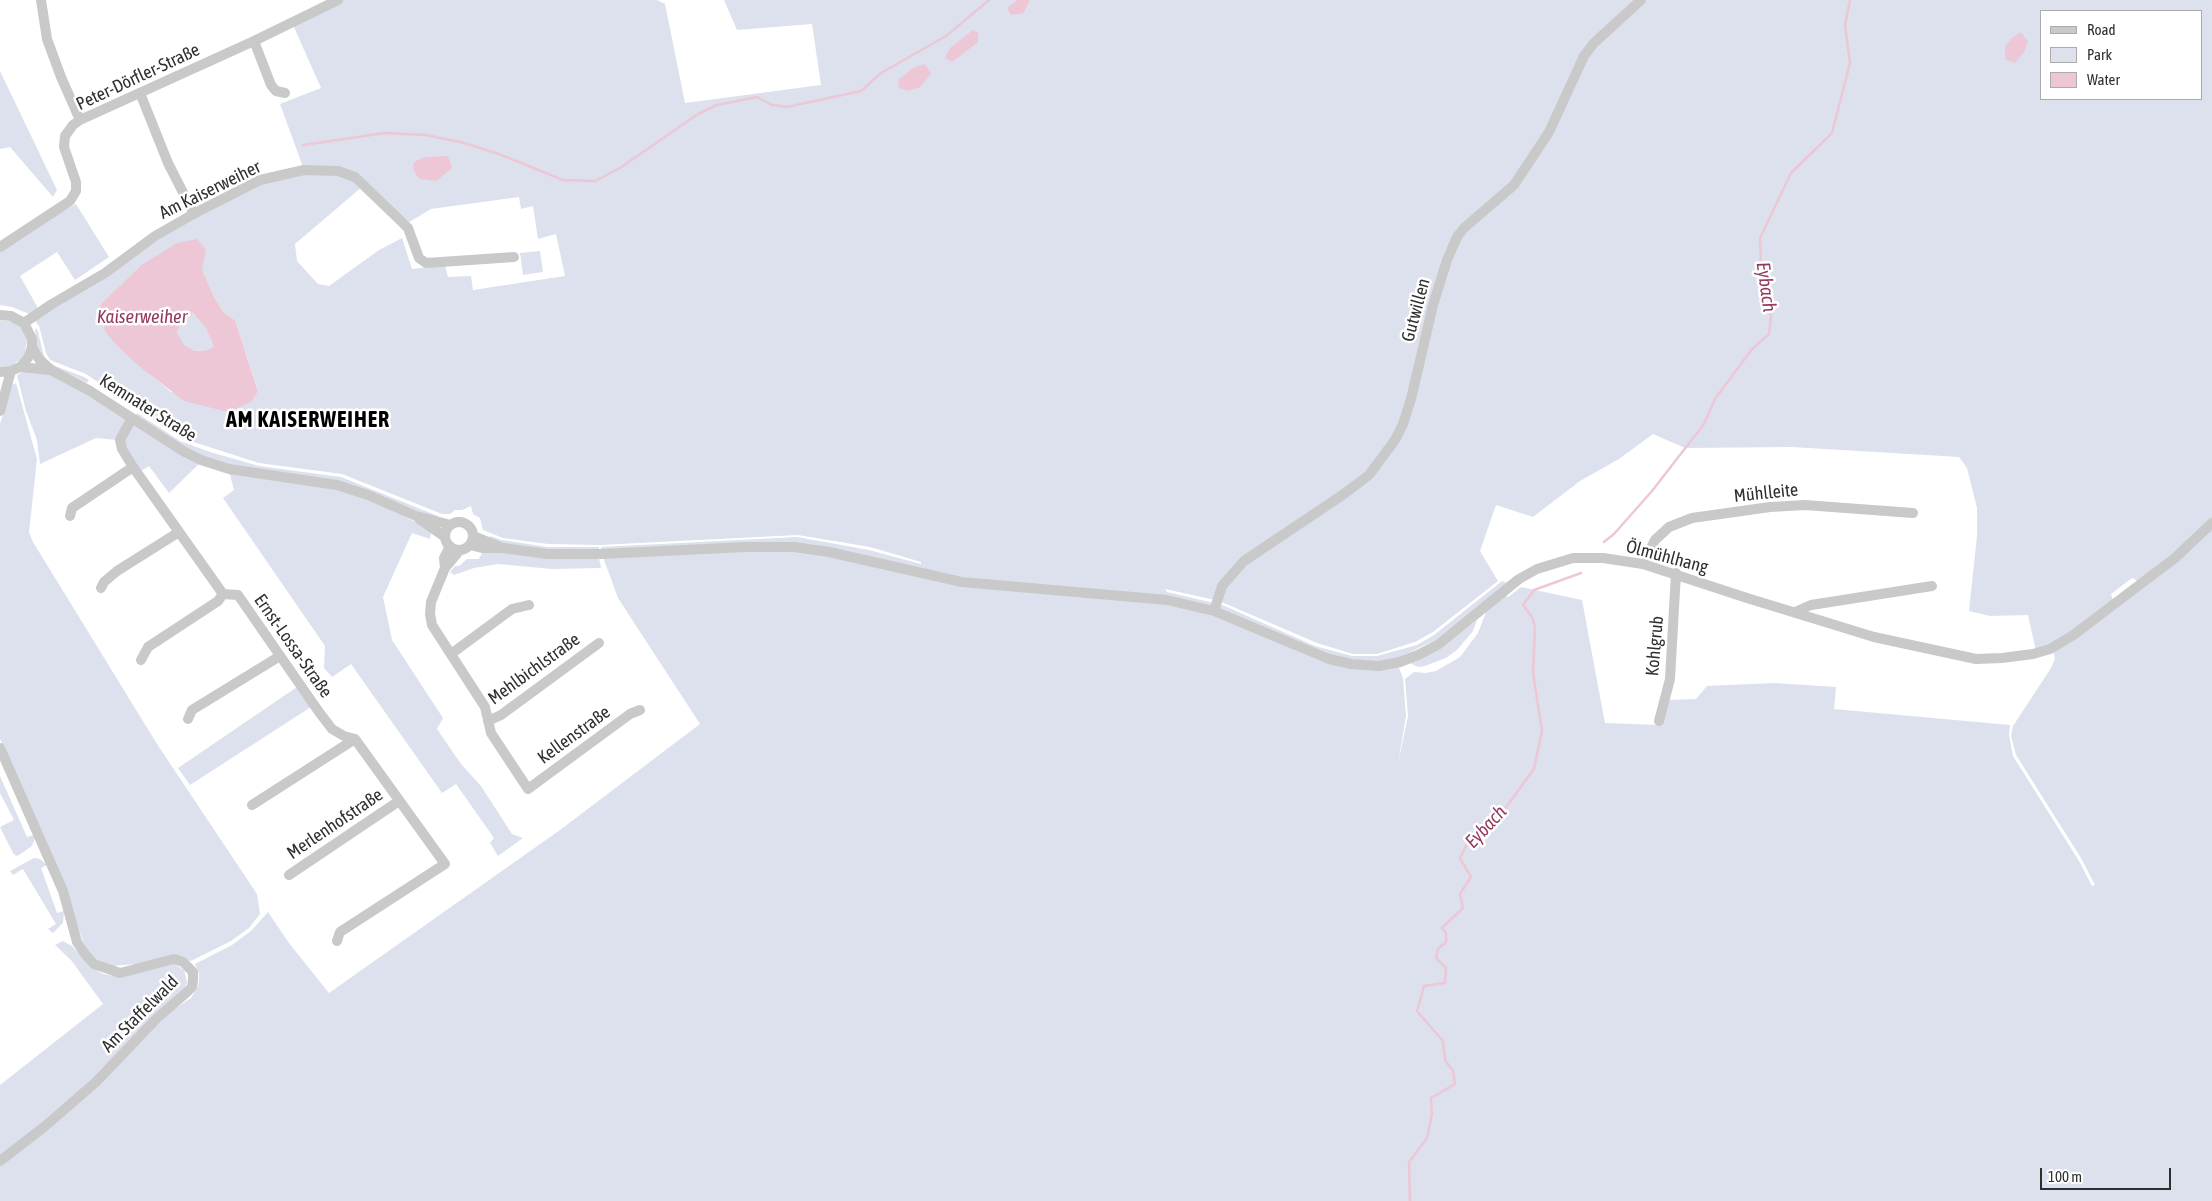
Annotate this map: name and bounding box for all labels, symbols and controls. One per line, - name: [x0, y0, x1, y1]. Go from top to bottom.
- legend: [2040, 10, 2202, 100]
- text: Road: [2087, 21, 2116, 38]
- street label: Peter-Dörfler-Straße: [73, 39, 203, 115]
- text: Park: [2087, 46, 2112, 63]
- text: Water: [2087, 71, 2120, 88]
- street label: Am Kaiserweiher: [156, 156, 264, 224]
- water label: Eybach: [1751, 261, 1781, 313]
- street label: Gutwillen: [1397, 276, 1435, 344]
- water label: Kaiserweiher: [97, 306, 187, 328]
- street label: Kemnater Straße: [95, 370, 201, 446]
- district label: AM KAISERWEIHER: [224, 407, 392, 433]
- street label: Mühlleite: [1733, 479, 1799, 507]
- street label: Ölmühlhang: [1624, 536, 1710, 578]
- street label: Ernst-Lossa-Straße: [249, 590, 337, 702]
- street label: Kohlgrub: [1642, 615, 1668, 677]
- street label: Mehlbichlstraße: [484, 629, 584, 709]
- street label: Kellenstraße: [534, 701, 614, 769]
- street label: Merlenhofstraße: [283, 784, 387, 864]
- water label: Eybach: [1461, 801, 1511, 853]
- street label: Am Staffelwald: [97, 971, 183, 1057]
- scale bar: [2042, 1158, 2173, 1190]
- text: 100 m: [2048, 1168, 2082, 1185]

